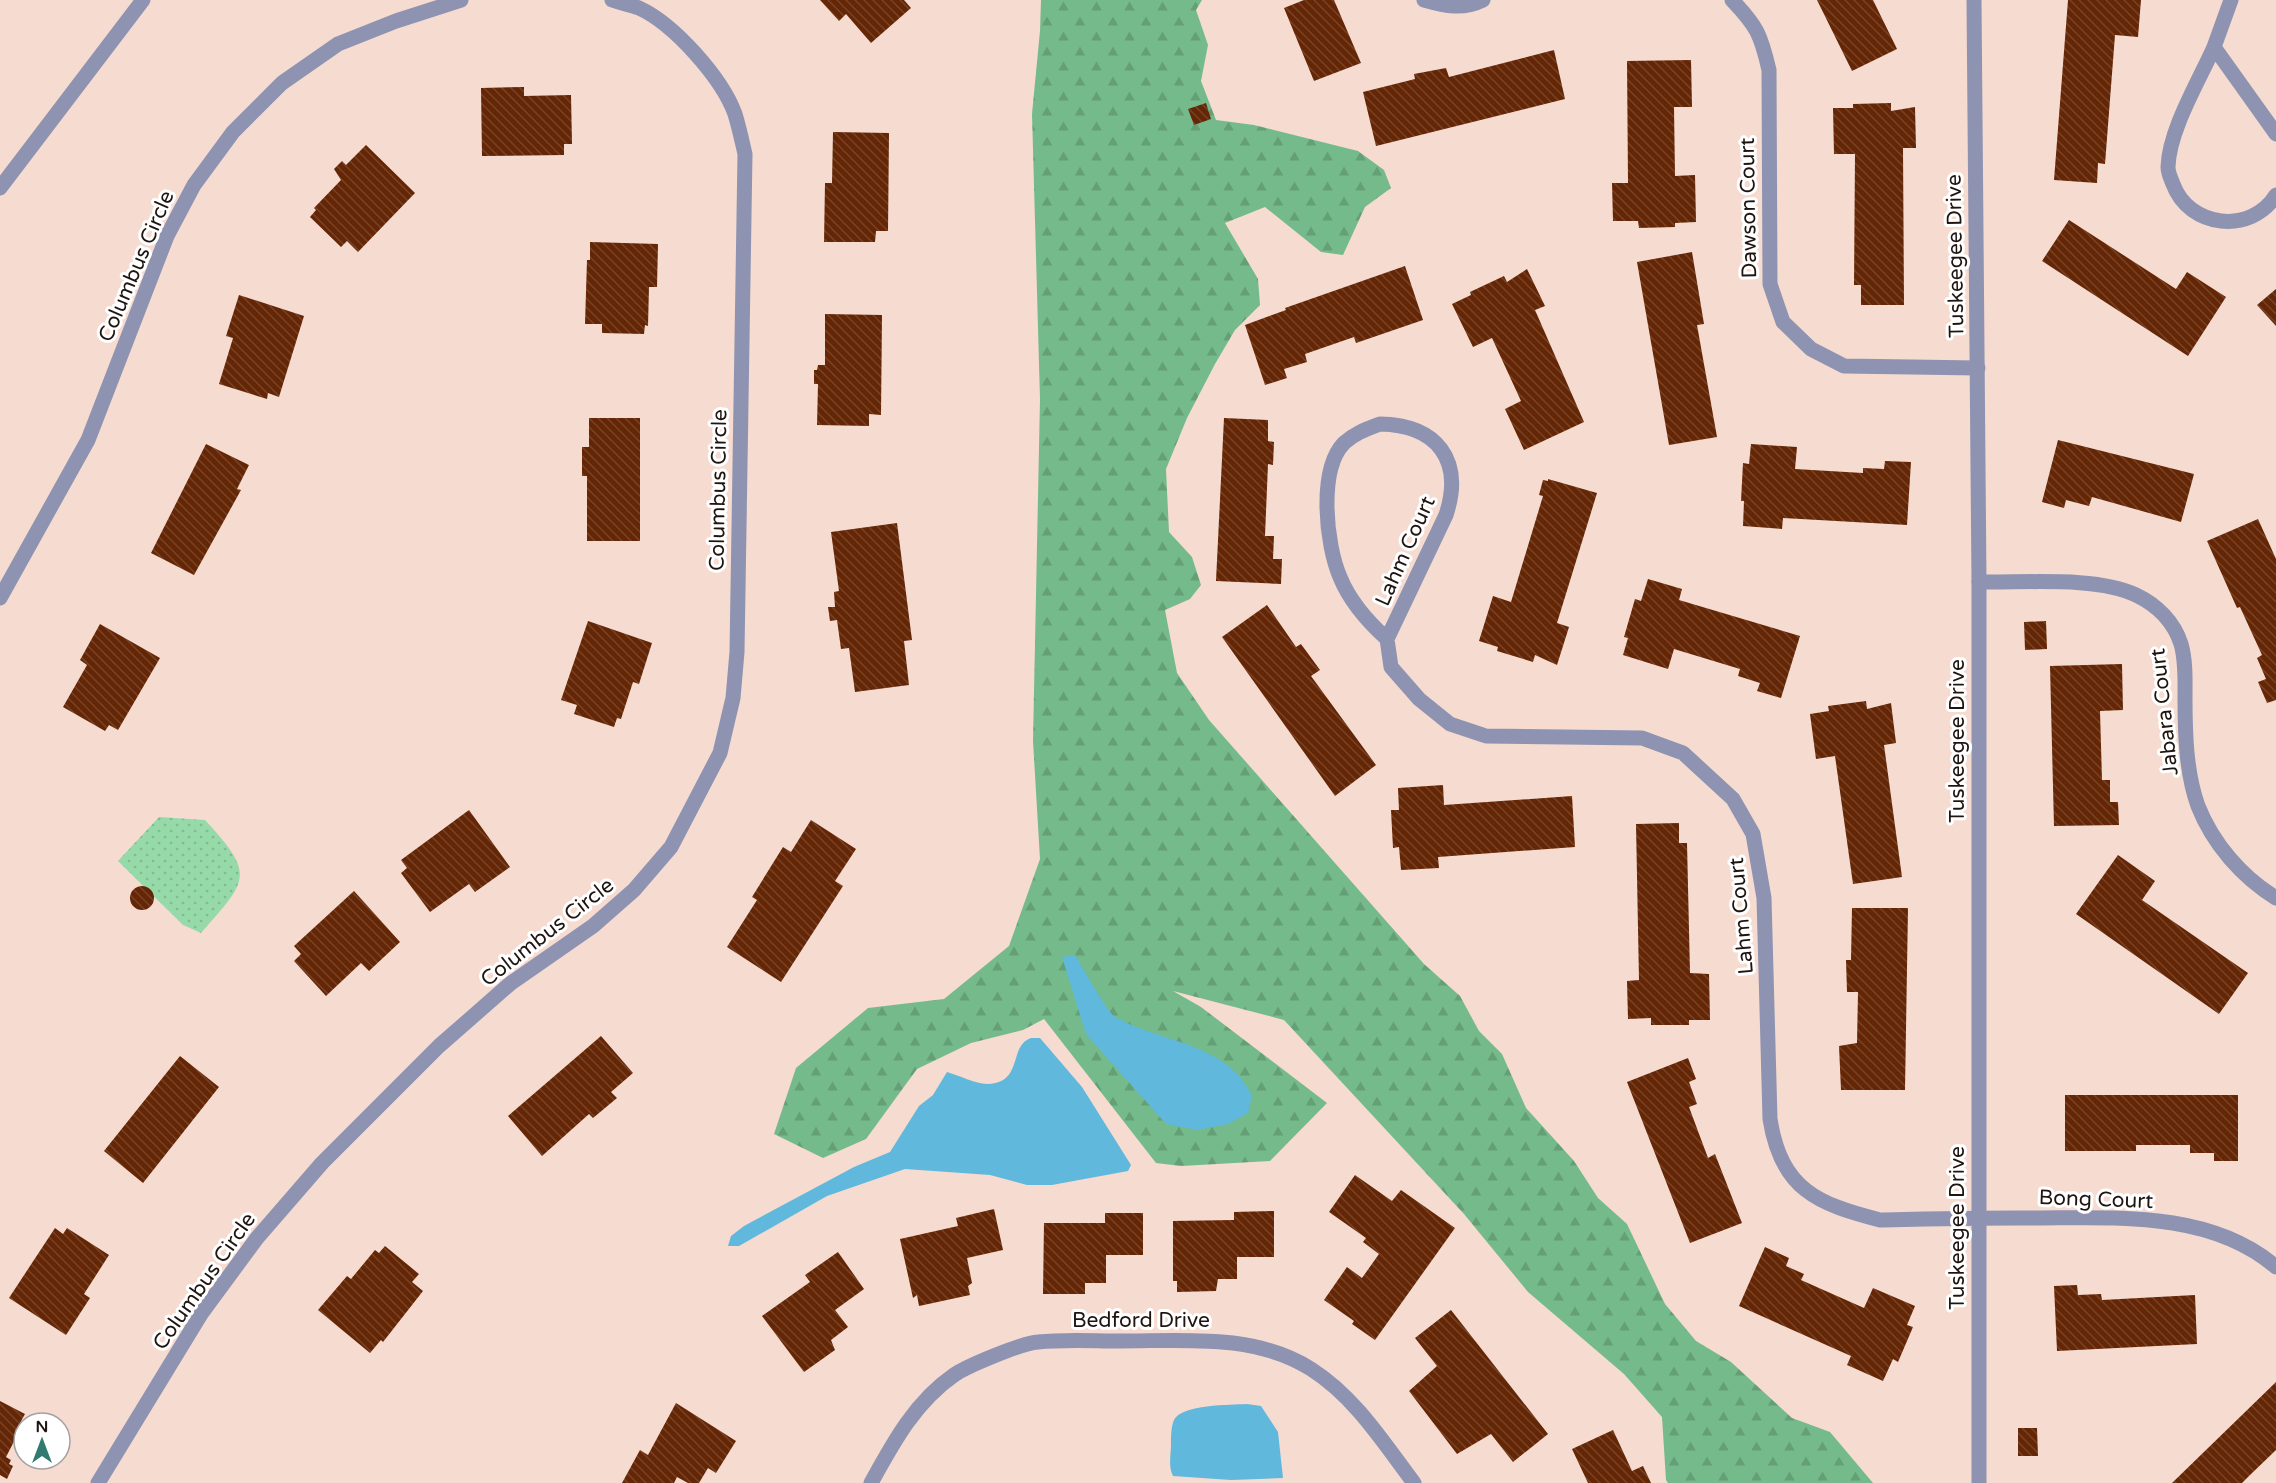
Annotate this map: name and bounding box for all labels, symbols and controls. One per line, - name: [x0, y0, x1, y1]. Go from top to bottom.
- street label: Dawson Court: [1735, 137, 1762, 279]
- street label: Tuskeegee Drive: [1942, 174, 1969, 338]
- street label: Columbus Circle: [93, 187, 180, 346]
- street label: Columbus Circle: [705, 409, 732, 571]
- street label: Lahm Court: [1370, 493, 1441, 610]
- street label: Jabara Court: [2145, 647, 2184, 777]
- street label: Tuskeegee Drive: [1945, 659, 1970, 823]
- street label: Lahm Court: [1724, 856, 1759, 975]
- street label: Columbus Circle: [476, 873, 619, 992]
- street label: Tuskeegee Drive: [1945, 1146, 1970, 1310]
- street label: Bong Court: [2038, 1185, 2154, 1214]
- street label: Columbus Circle: [148, 1208, 261, 1355]
- street label: Bedford Drive: [1072, 1308, 1210, 1333]
- north arrow: [12, 1411, 72, 1471]
- text: N: [36, 1417, 48, 1437]

